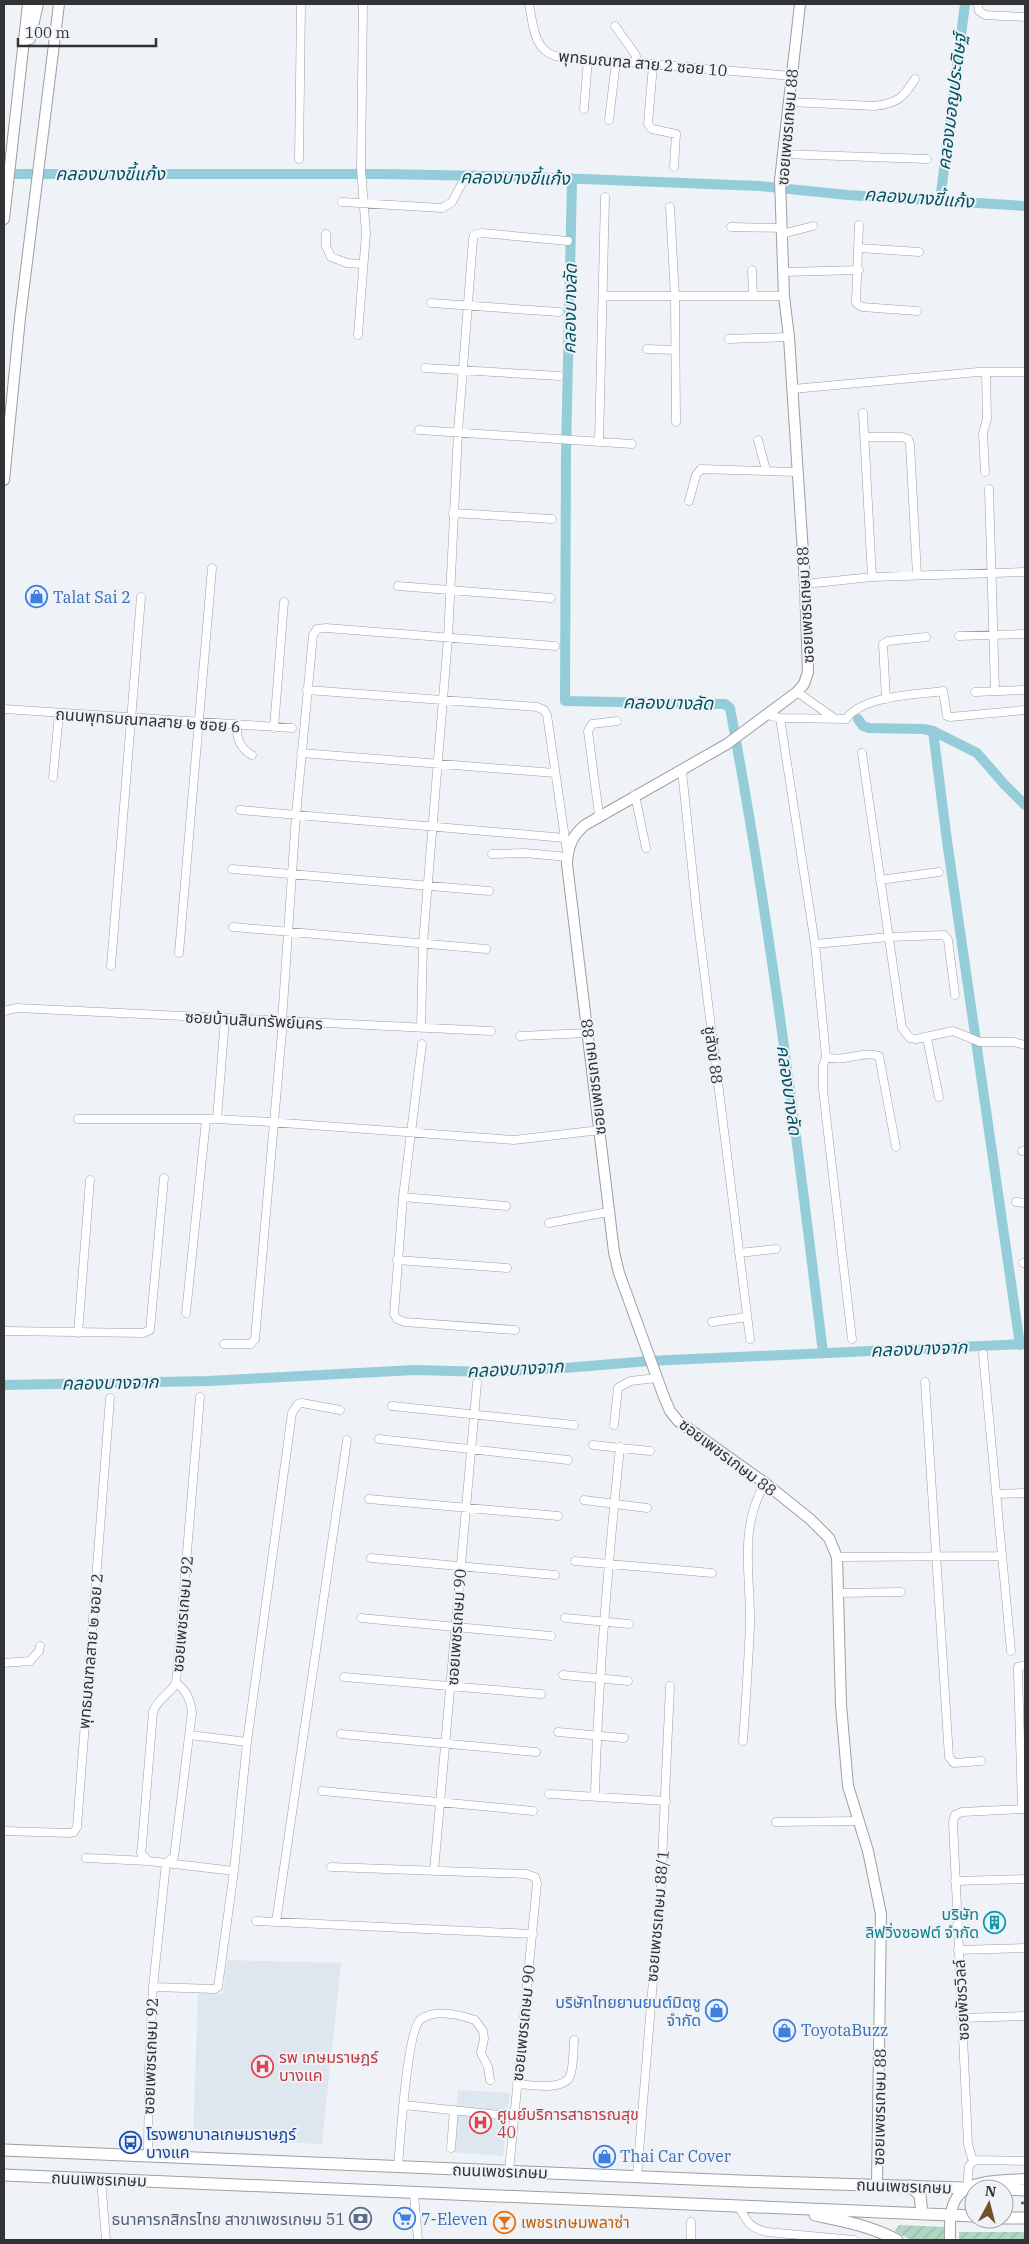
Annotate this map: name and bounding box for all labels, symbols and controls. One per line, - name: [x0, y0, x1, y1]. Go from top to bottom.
- scale bar: [18, 15, 155, 47]
- text: 100 m: [25, 23, 70, 42]
- water label: คลองมอญประดิษฐ์: [932, 29, 972, 171]
- street label: พุทธมณฑล สาย 2 ซอย 10: [558, 46, 728, 80]
- street label: ซอยเพชรเกษม 88: [772, 68, 802, 186]
- water label: คลองบางขี้แก้ง: [55, 161, 166, 185]
- water label: คลองบางขี้แก้ง: [460, 164, 571, 190]
- water label: คลองบางขี้แก้ง: [864, 181, 976, 213]
- water label: คลองบางลัด: [557, 263, 582, 354]
- street label: ซอยเพชรเกษม 88: [792, 546, 818, 664]
- shop icon: Talat Sai 2: [25, 585, 49, 609]
- place label: Talat Sai 2: [53, 587, 131, 607]
- water label: คลองบางลัด: [623, 690, 714, 715]
- street label: ถนนพุทธมณฑลสาย ๒ ซอย 6: [55, 704, 241, 736]
- street label: ซอยบ้านสินทรัพย์นคร: [185, 1006, 324, 1034]
- street label: ซอยเพชรเกษม 88: [576, 1018, 610, 1136]
- street label: ชูสังข์ 88: [701, 1025, 727, 1085]
- water label: คลองบางลัด: [772, 1043, 807, 1137]
- water label: คลองบางจาก: [870, 1335, 969, 1362]
- water label: คลองบางจาก: [466, 1354, 565, 1383]
- water label: คลองบางจาก: [61, 1370, 160, 1395]
- street label: ซอยเพชรเกษม 88: [675, 1414, 781, 1500]
- street label: ซอยเพชรเกษม 92: [167, 1555, 197, 1673]
- street label: ซอยเพชรเกษม 90: [442, 1568, 470, 1686]
- street label: พุทธมณฑลสาย ๒ ซอย 2: [73, 1572, 107, 1730]
- street label: ซอยเพชรเกษม 88/1: [641, 1849, 673, 1983]
- place label: บริษัท ลิฟวิ่งซอฟต์ จำกัด: [865, 1904, 979, 1942]
- building icon: บริษัท ลิฟวิ่งซอฟต์ จำกัด: [983, 1911, 1007, 1935]
- street label: ซอยพัชรวิลล์: [949, 1959, 973, 2041]
- street label: ซอยเพชรเกษม 90: [507, 1964, 539, 2082]
- place label: บริษัทไทยยานยนต์มิตซู จำกัด: [555, 1992, 701, 2030]
- street label: ซอยเพชรเกษม 92: [138, 1997, 162, 2115]
- shop icon: บริษัทไทยยานยนต์มิตซู จำกัด: [705, 1999, 729, 2023]
- shop icon: ToyotaBuzz: [773, 2018, 797, 2042]
- place label: ToyotaBuzz: [801, 2020, 888, 2040]
- place label: รพ เกษมราษฎร์ บางแค: [279, 2047, 379, 2085]
- street label: ซอยเพชรเกษม 88: [868, 2048, 890, 2166]
- hospital icon: รพ เกษมราษฎร์ บางแค: [251, 2054, 275, 2078]
- place label: ศูนย์บริการสาธารณสุข 40: [497, 2104, 639, 2142]
- hospital icon: ศูนย์บริการสาธารณสุข 40: [469, 2111, 493, 2135]
- place label: โรงพยาบาลเกษมราษฎร์ บางแค: [146, 2124, 297, 2162]
- bus stop icon: โรงพยาบาลเกษมราษฎร์ บางแค: [118, 2131, 142, 2155]
- shop icon: Thai Car Cover: [592, 2144, 616, 2168]
- place label: Thai Car Cover: [620, 2146, 731, 2166]
- street label: ถนนเพชรเกษม: [452, 2159, 548, 2183]
- street label: ถนนเพชรเกษม: [51, 2167, 147, 2191]
- street label: ถนนเพชรเกษม: [856, 2174, 952, 2198]
- north arrow: [964, 2179, 1014, 2229]
- text: N: [984, 2181, 997, 2201]
- bank icon: ธนาคารกสิกรไทย สาขาเพชรเกษม 51: [349, 2207, 373, 2231]
- supermarket icon: 7-Eleven: [393, 2207, 417, 2231]
- place label: ธนาคารกสิกรไทย สาขาเพชรเกษม 51: [112, 2209, 345, 2229]
- place label: 7-Eleven: [421, 2209, 488, 2229]
- bar icon: เพชรเกษมพลาซ่า: [493, 2210, 517, 2234]
- place label: เพชรเกษมพลาซ่า: [521, 2212, 630, 2232]

